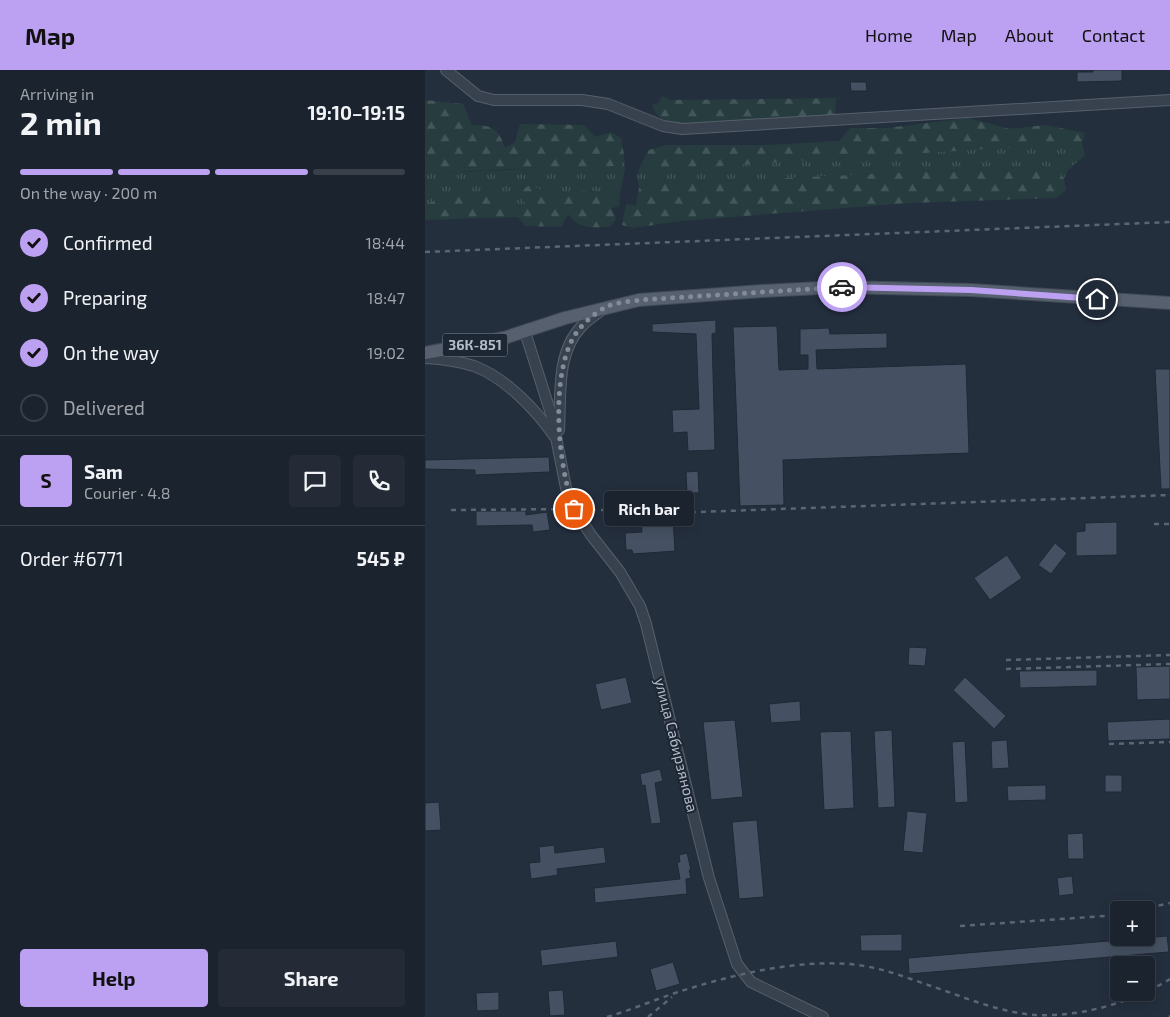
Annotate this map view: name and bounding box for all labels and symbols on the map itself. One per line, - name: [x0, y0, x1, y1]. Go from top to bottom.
- courier: [817, 262, 867, 312]
- pin: [1076, 278, 1118, 320]
- road number: 36К-851: [443, 334, 507, 356]
- pin: [553, 488, 595, 530]
- callout: Rich bar: [604, 492, 694, 526]
- street label: улица Сабирзянова: [651, 676, 702, 814]

